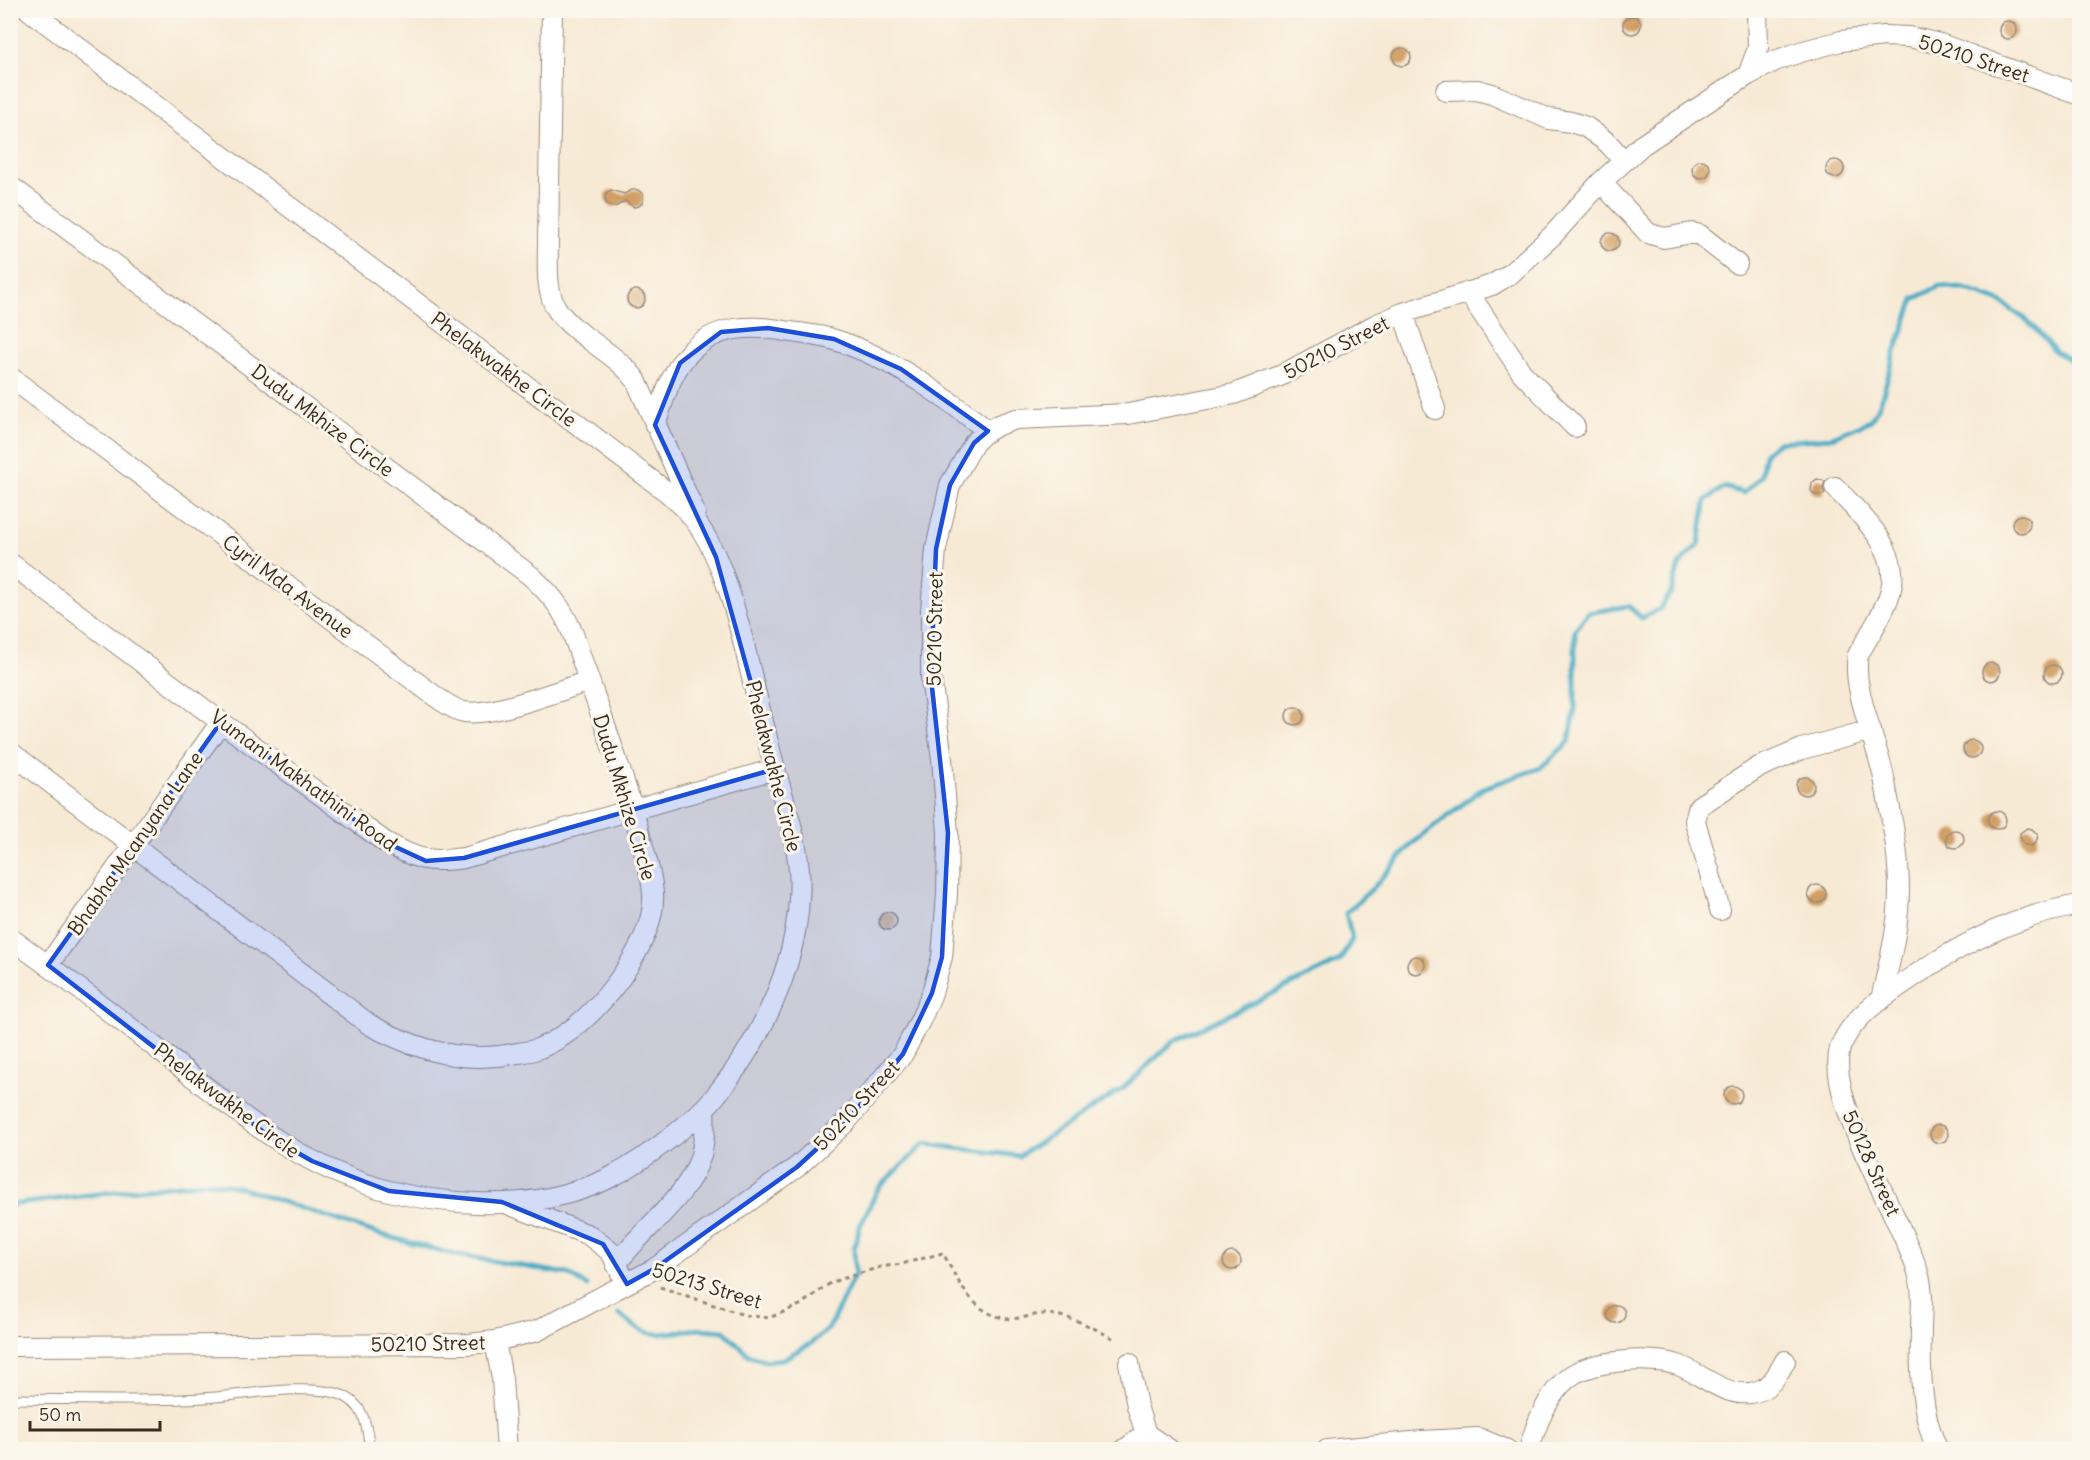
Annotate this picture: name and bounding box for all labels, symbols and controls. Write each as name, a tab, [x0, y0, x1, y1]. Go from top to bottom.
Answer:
street label: 50210 Street	[1916, 28, 2033, 88]
street label: Phelakwakhe Circle	[426, 306, 582, 432]
street label: 50210 Street	[1279, 310, 1393, 384]
street label: Dudu Mkhize Circle	[247, 358, 399, 482]
street label: Cyril Mda Avenue	[218, 529, 358, 643]
street label: 50210 Street	[920, 571, 948, 687]
street label: Phelakwakhe Circle	[741, 678, 807, 854]
street label: Vumani Makhathini Road	[206, 704, 402, 856]
street label: Dudu Mkhize Circle	[588, 711, 662, 883]
street label: Bhabha Mcanyana Lane	[62, 746, 208, 940]
street label: Phelakwakhe Circle	[149, 1037, 305, 1163]
street label: 50210 Street	[808, 1054, 904, 1156]
street label: 50128 Street	[1838, 1106, 1907, 1220]
street label: 50213 Street	[649, 1257, 765, 1314]
street label: 50210 Street	[370, 1329, 486, 1357]
scale bar	[30, 1394, 160, 1432]
text: 50 m	[39, 1403, 81, 1426]

